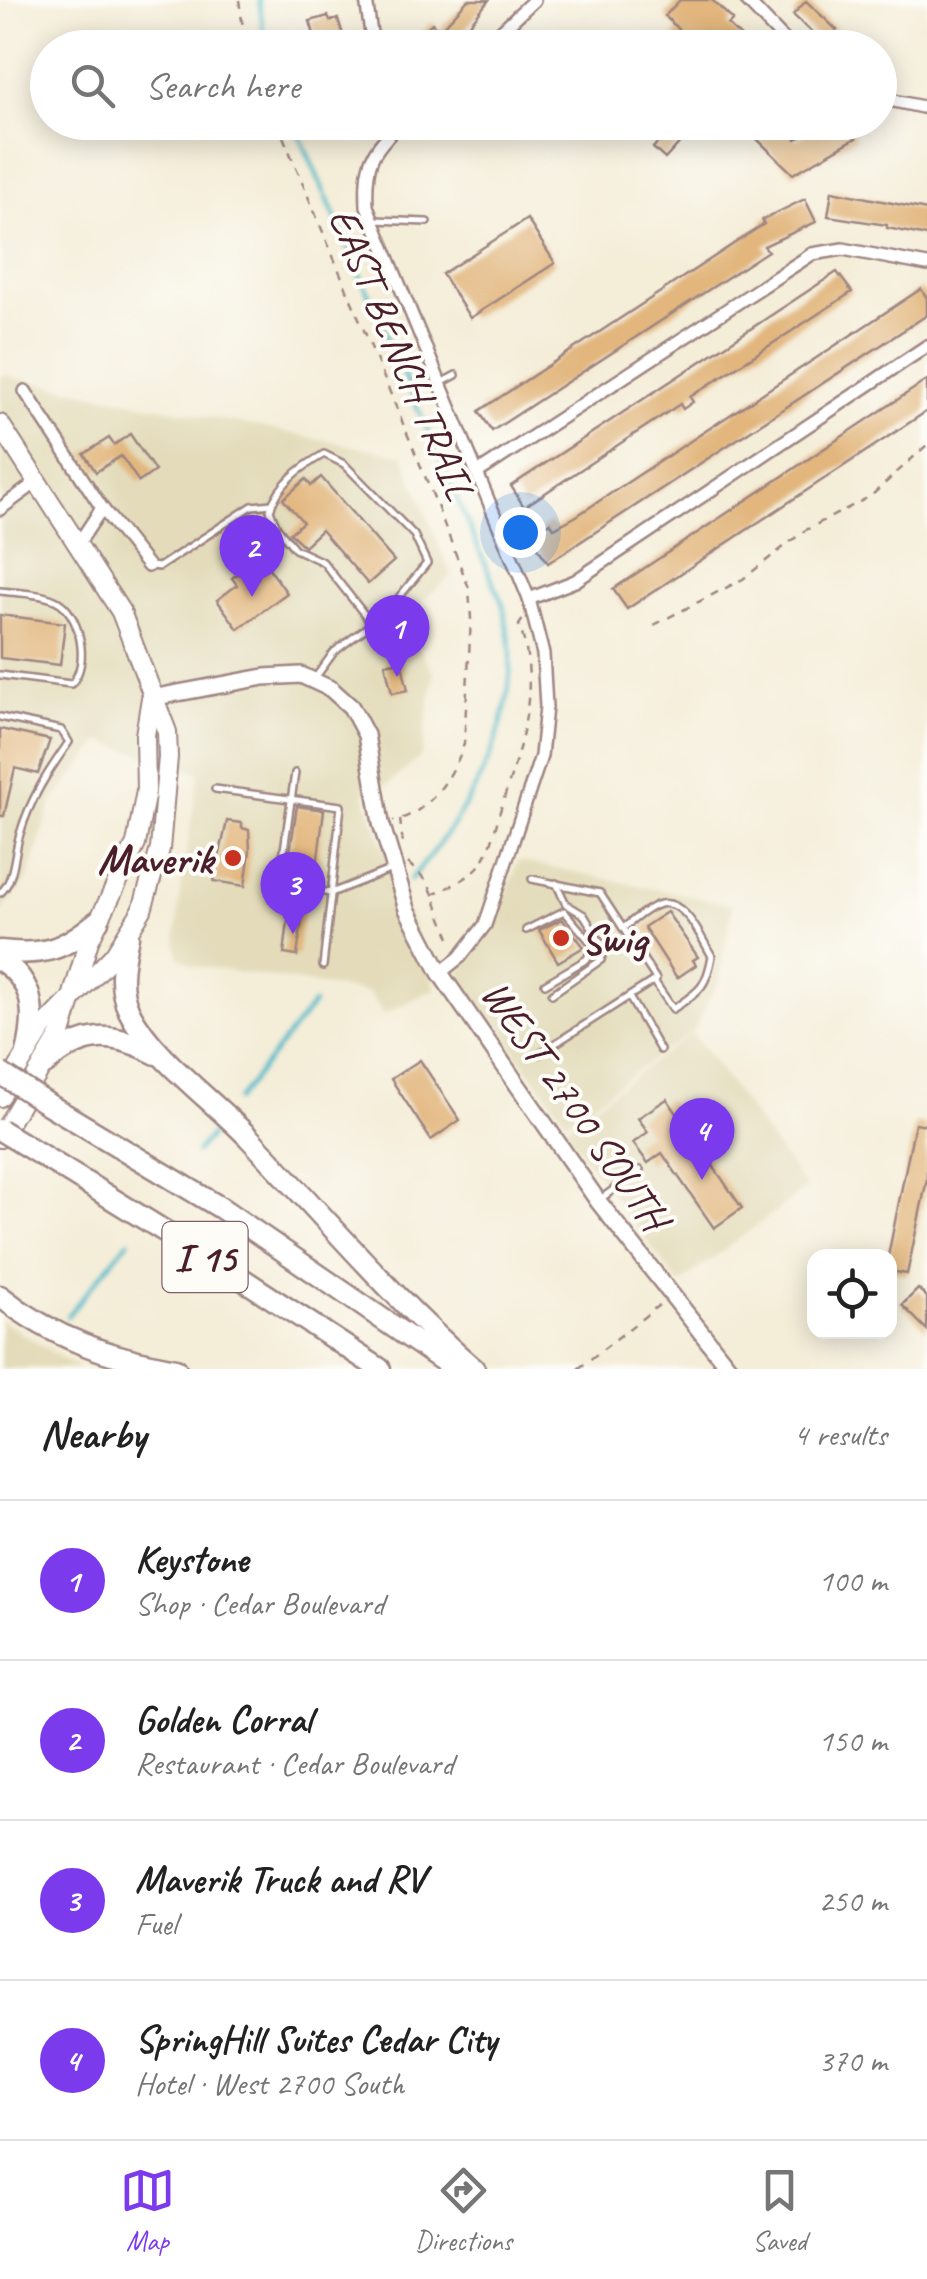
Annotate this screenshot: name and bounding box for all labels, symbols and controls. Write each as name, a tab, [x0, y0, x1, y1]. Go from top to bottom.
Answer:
search box	[30, 30, 897, 140]
icon: search	[65, 58, 120, 113]
text: Search here	[145, 62, 300, 109]
street label: EAST BENCH TRAIL	[316, 200, 487, 508]
your location	[495, 507, 546, 558]
pin: 2	[220, 514, 284, 597]
pin: 1	[364, 594, 430, 677]
place label: Maverik	[97, 833, 216, 886]
marker: Maverik	[222, 847, 244, 869]
pin: 3	[260, 852, 326, 934]
place label: Swig	[581, 913, 650, 966]
marker: Swig	[550, 927, 572, 949]
street label: WEST 2700 SOUTH	[469, 970, 684, 1245]
pin: 4	[670, 1098, 734, 1180]
road number: I 15	[162, 1222, 248, 1292]
map controls	[807, 1249, 897, 1339]
button: locate	[807, 1249, 897, 1339]
text: Nearby	[40, 1408, 146, 1461]
text: 4 results	[793, 1414, 887, 1455]
text: Keystone	[135, 1536, 248, 1583]
text: 1	[65, 1560, 80, 1601]
text: 100 m	[818, 1560, 887, 1601]
text: Shop · Cedar Boulevard	[135, 1583, 384, 1624]
text: Golden Corral	[135, 1696, 312, 1743]
text: 2	[65, 1720, 80, 1761]
text: 150 m	[818, 1720, 887, 1761]
text: Restaurant · Cedar Boulevard	[135, 1743, 454, 1784]
text: Maverik Truck and RV	[135, 1856, 425, 1903]
text: 3	[65, 1880, 80, 1921]
text: 250 m	[818, 1880, 887, 1921]
text: Fuel	[135, 1903, 177, 1944]
text: SpringHill Suites Cedar City	[135, 2016, 497, 2063]
text: 4	[65, 2040, 80, 2081]
text: 370 m	[818, 2040, 887, 2081]
text: Hotel · West 2700 South	[135, 2063, 404, 2104]
tab: Map	[120, 2163, 175, 2258]
tab: Directions	[415, 2163, 512, 2258]
tab: Saved	[752, 2163, 807, 2258]

